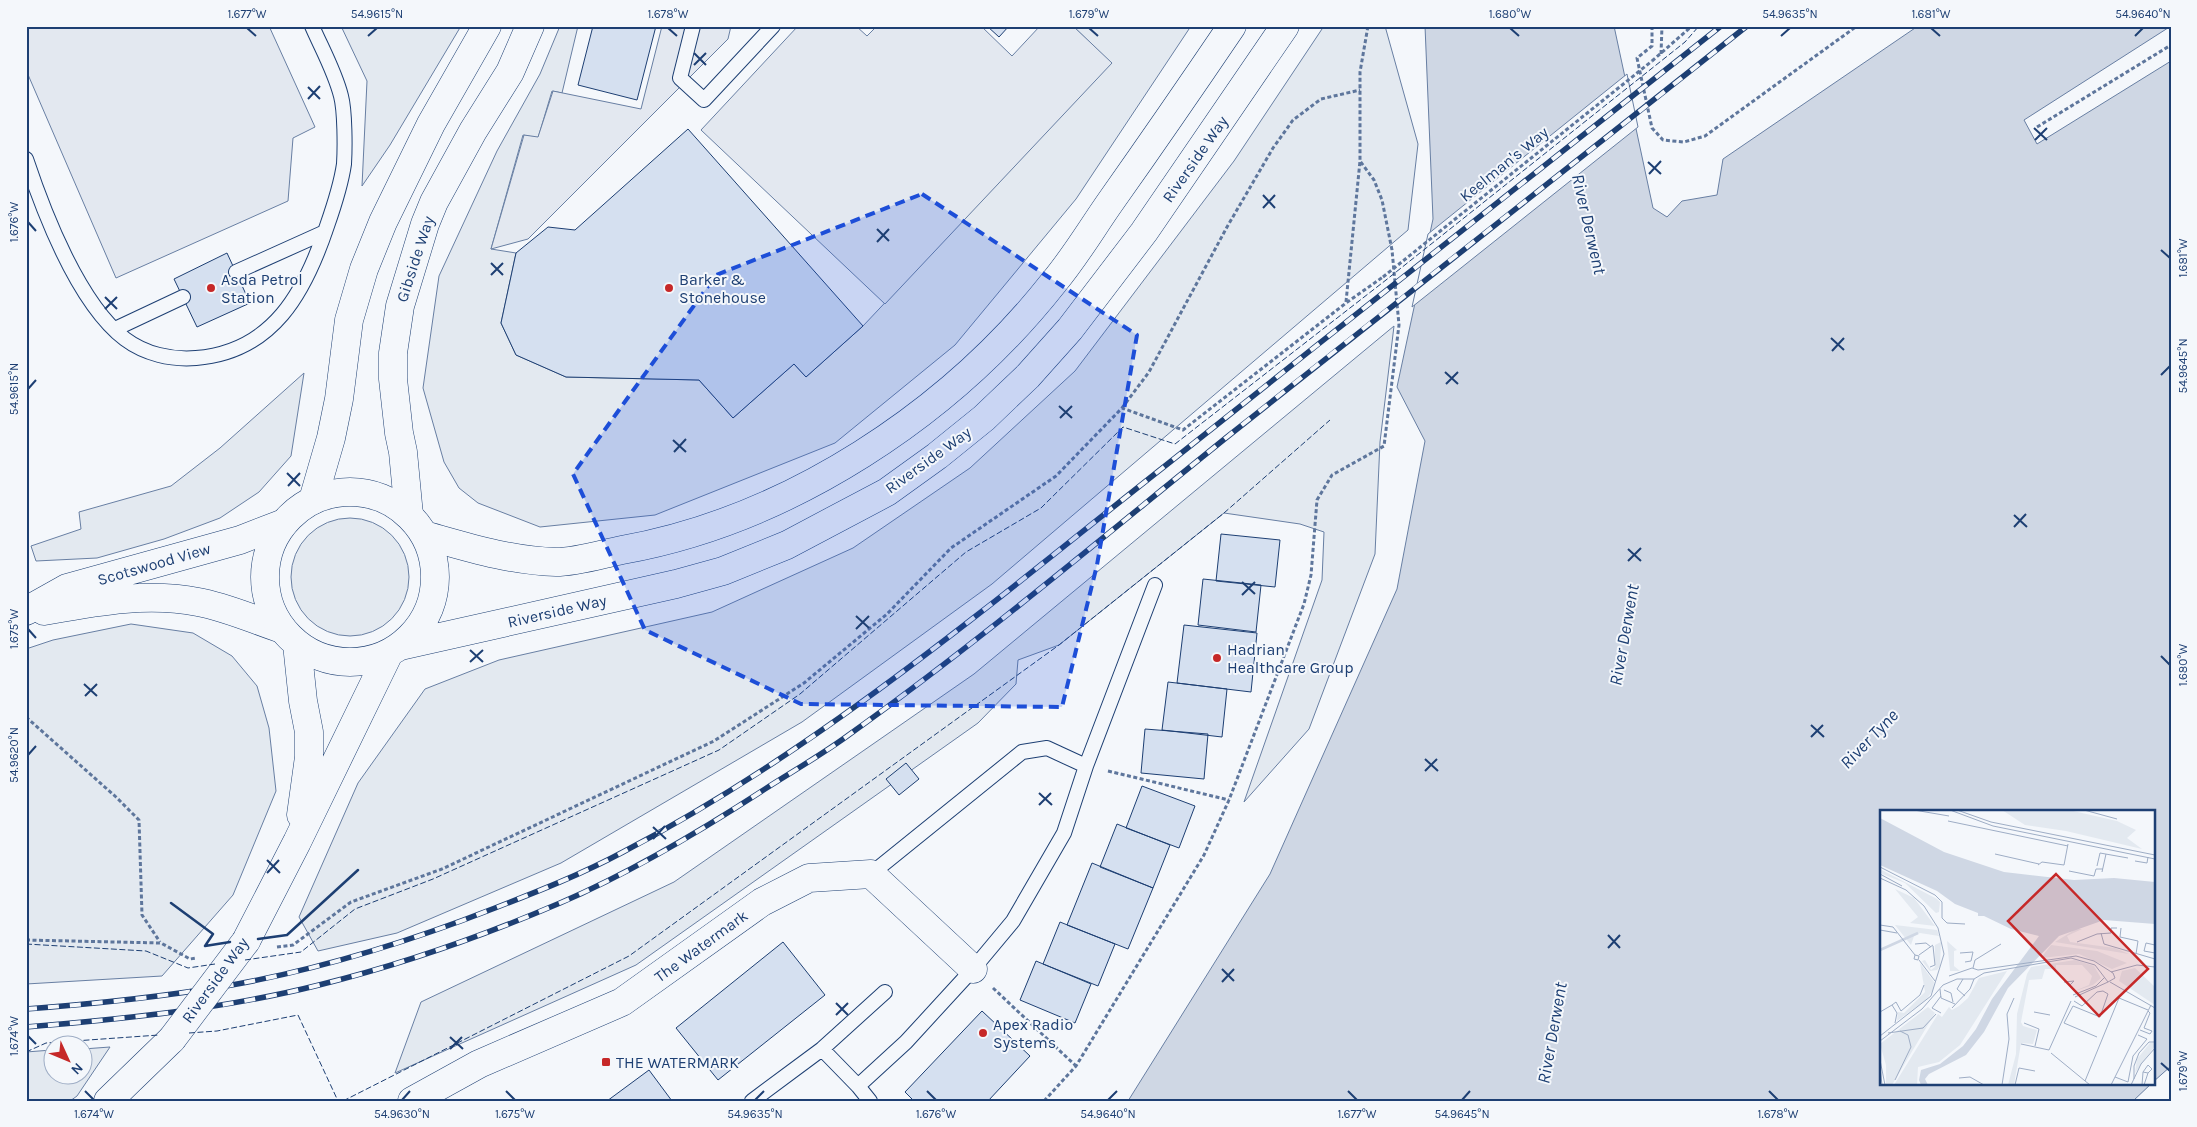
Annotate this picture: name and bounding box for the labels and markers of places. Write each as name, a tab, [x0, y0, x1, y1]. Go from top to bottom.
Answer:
place label: Asda Petrol Station	[221, 270, 303, 307]
place label: Barker & Stonehouse	[679, 270, 766, 307]
marker: Asda Petrol Station	[205, 282, 217, 294]
marker: Barker & Stonehouse	[663, 282, 675, 294]
place label: Hadrian Healthcare Group	[1227, 640, 1354, 677]
marker: Hadrian Healthcare Group	[1211, 652, 1223, 664]
place label: Apex Radio Systems	[993, 1015, 1073, 1052]
marker: Apex Radio Systems	[977, 1027, 989, 1039]
place label: THE WATERMARK	[616, 1053, 739, 1072]
marker: THE WATERMARK	[600, 1056, 612, 1068]

